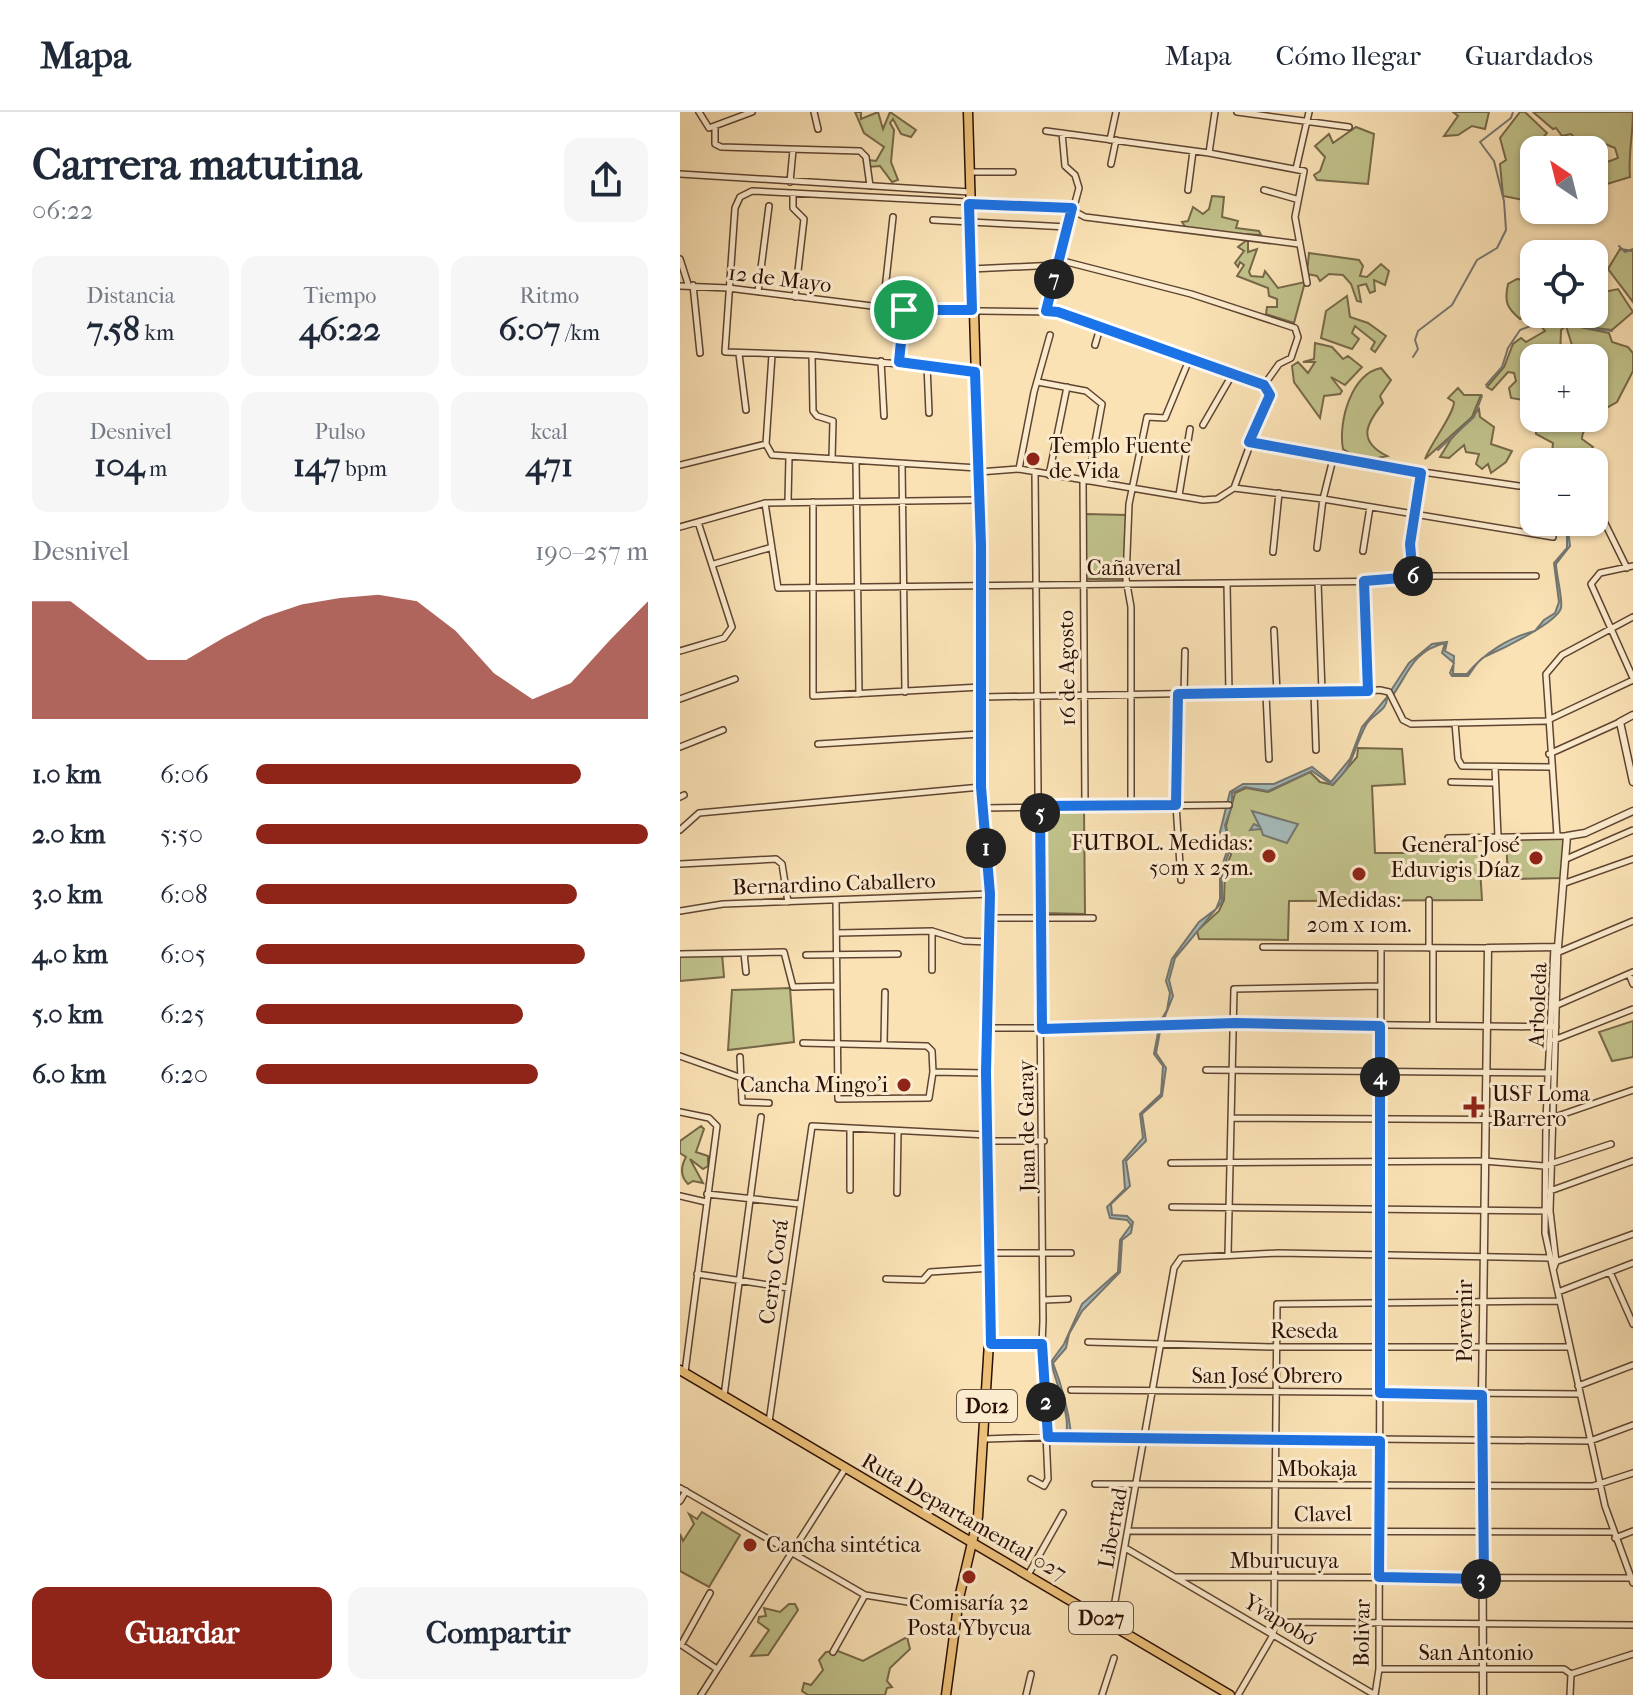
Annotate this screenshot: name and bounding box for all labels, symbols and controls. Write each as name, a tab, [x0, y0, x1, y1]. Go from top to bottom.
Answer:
text: Mapa	[40, 33, 131, 78]
text: Mapa	[1165, 39, 1232, 72]
text: Cómo llegar	[1276, 39, 1421, 72]
text: Guardados	[1465, 39, 1593, 72]
north arrow	[1520, 136, 1608, 224]
map controls	[1520, 136, 1608, 536]
button: share	[564, 138, 648, 222]
text: Carrera matutina	[32, 139, 361, 190]
text: 06:22	[32, 195, 93, 226]
button: locate	[1520, 240, 1608, 328]
pin: 7	[1034, 259, 1074, 299]
street label: 12 de Mayo	[727, 260, 833, 298]
text: 7	[1049, 266, 1059, 292]
pin	[870, 276, 938, 344]
text: Distancia	[86, 283, 175, 309]
text: Tiempo	[303, 283, 377, 309]
text: Ritmo	[520, 283, 579, 309]
icon: arrive	[882, 288, 926, 332]
text: 7.58	[87, 309, 140, 349]
text: 46:22	[299, 309, 381, 349]
text: 6:07	[499, 309, 560, 349]
text: km	[140, 320, 174, 346]
text: /km	[560, 320, 600, 346]
button: +	[1520, 344, 1608, 432]
text: Desnivel	[90, 419, 172, 445]
text: Pulso	[314, 419, 366, 445]
text: kcal	[531, 419, 568, 445]
place label: Templo Fuente de Vida	[1049, 433, 1191, 484]
text: 104	[94, 445, 144, 485]
text: 147	[293, 445, 341, 485]
text: 471	[525, 445, 573, 485]
button: −	[1520, 448, 1608, 536]
marker: Templo Fuente de Vida	[1024, 450, 1042, 468]
text: m	[144, 456, 167, 482]
text: bpm	[341, 456, 387, 482]
text: Desnivel	[32, 536, 129, 567]
text: 190–257 m	[535, 536, 648, 567]
street label: Cañaveral	[1087, 555, 1181, 581]
pin: 6	[1393, 556, 1433, 596]
text: 6	[1407, 563, 1419, 589]
street label: 16 de Agosto	[1053, 610, 1081, 726]
text: 1.0 km	[32, 759, 101, 790]
text: 6:06	[160, 759, 209, 790]
pin: 5	[1020, 793, 1060, 833]
text: 5	[1035, 800, 1045, 826]
text: 2.0 km	[32, 819, 105, 850]
text: 5:50	[160, 819, 203, 850]
pin: 1	[966, 828, 1006, 868]
place label: FUTBOL. Medidas: 50m x 25m.	[1071, 830, 1253, 881]
place label: General José Eduvigis Díaz	[1391, 832, 1520, 883]
text: 1	[982, 835, 990, 861]
marker: FUTBOL. Medidas: 50m x 25m.	[1260, 847, 1278, 865]
marker: General José Eduvigis Díaz	[1527, 849, 1545, 867]
marker: Medidas: 20m x 10m.	[1350, 865, 1368, 883]
street label: Bernardino Caballero	[732, 867, 936, 901]
text: 3.0 km	[32, 879, 103, 910]
text: 6:08	[160, 879, 208, 910]
place label: Medidas: 20m x 10m.	[1306, 887, 1412, 938]
text: 4.0 km	[32, 939, 108, 970]
text: 6:05	[160, 939, 206, 970]
street label: Arboleda	[1523, 961, 1553, 1049]
text: 5.0 km	[32, 999, 103, 1030]
text: 6:25	[160, 999, 205, 1030]
pin: 4	[1360, 1057, 1400, 1097]
street label: Juan de Garay	[1013, 1058, 1041, 1194]
text: 6.0 km	[32, 1059, 106, 1090]
text: 6:20	[160, 1059, 208, 1090]
text: 4	[1374, 1064, 1387, 1090]
place label: Cancha Mingo'i	[740, 1072, 888, 1098]
marker: Cancha Mingo'i	[895, 1076, 913, 1094]
place label: USF Loma Barrero	[1492, 1081, 1591, 1132]
marker: USF Loma Barrero	[1463, 1096, 1485, 1118]
street label: Cerro Corá	[754, 1217, 794, 1326]
street label: Porvenir	[1452, 1279, 1478, 1363]
street label: Reseda	[1270, 1318, 1339, 1344]
street label: San José Obrero	[1191, 1363, 1343, 1389]
pin: 2	[1026, 1382, 1066, 1422]
text: 2	[1040, 1389, 1052, 1415]
road number: D012	[957, 1390, 1017, 1422]
street label: Ruta Departamental 027	[857, 1448, 1071, 1586]
street label: Mbokaja	[1277, 1456, 1358, 1482]
street label: Libertad	[1093, 1485, 1133, 1570]
street label: Clavel	[1294, 1500, 1352, 1528]
place label: Cancha sintética	[766, 1532, 921, 1558]
marker: Cancha sintética	[741, 1536, 759, 1554]
street label: Mburucuya	[1229, 1548, 1339, 1574]
pin: 3	[1461, 1559, 1501, 1599]
text: 3	[1476, 1566, 1486, 1592]
marker: Comisaría 32 Posta Ybycua	[960, 1568, 978, 1586]
button: Guardar	[32, 1587, 332, 1679]
button: Compartir	[348, 1587, 648, 1679]
street label: Yvapobó	[1238, 1588, 1321, 1652]
place label: Comisaría 32 Posta Ybycua	[907, 1590, 1032, 1641]
street label: Bolivar	[1348, 1598, 1376, 1667]
road number: D027	[1069, 1602, 1133, 1634]
street label: San Antonio	[1418, 1640, 1534, 1666]

